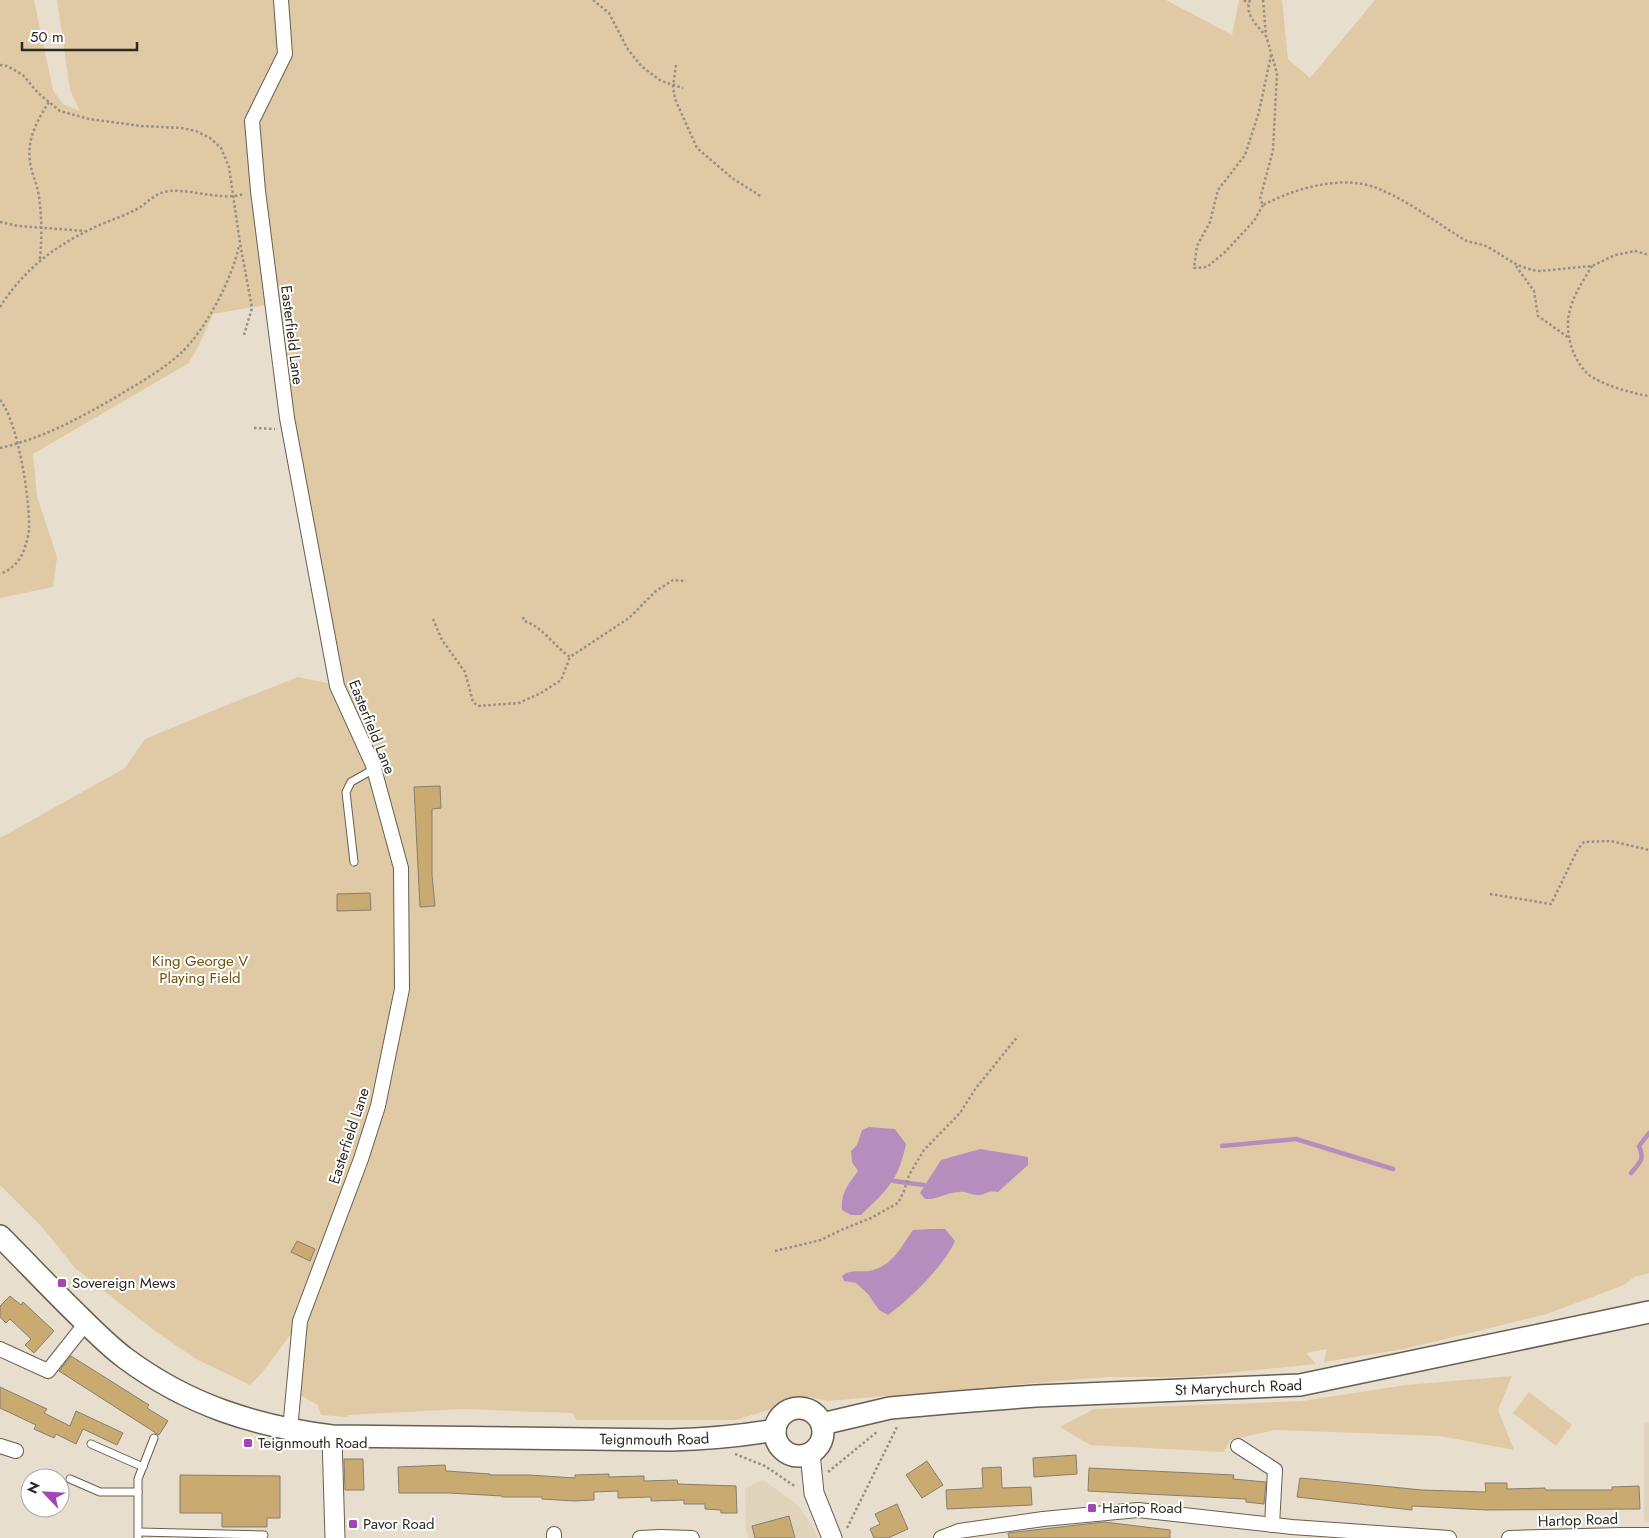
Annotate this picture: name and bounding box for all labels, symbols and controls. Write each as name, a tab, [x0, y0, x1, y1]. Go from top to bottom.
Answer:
scale bar	[22, 20, 138, 52]
text: 50 m	[30, 26, 64, 48]
street label: Easterfield Lane	[275, 284, 309, 386]
street label: Easterfield Lane	[343, 677, 401, 778]
park label: King George V Playing Field	[152, 950, 248, 989]
street label: Easterfield Lane	[323, 1085, 375, 1187]
place label: Sovereign Mews	[72, 1272, 176, 1294]
marker: Sovereign Mews	[56, 1277, 68, 1289]
street label: St Marychurch Road	[1174, 1374, 1303, 1401]
street label: Teignmouth Road	[599, 1427, 710, 1451]
place label: Teignmouth Road	[258, 1432, 368, 1454]
marker: Teignmouth Road	[242, 1437, 254, 1449]
north arrow	[20, 1468, 70, 1518]
text: N	[22, 1478, 45, 1497]
place label: Hartop Road	[1102, 1497, 1182, 1519]
marker: Hartop Road	[1086, 1502, 1098, 1514]
street label: Hartop Road	[1537, 1508, 1619, 1532]
place label: Pavor Road	[363, 1513, 434, 1535]
marker: Pavor Road	[347, 1518, 359, 1530]

